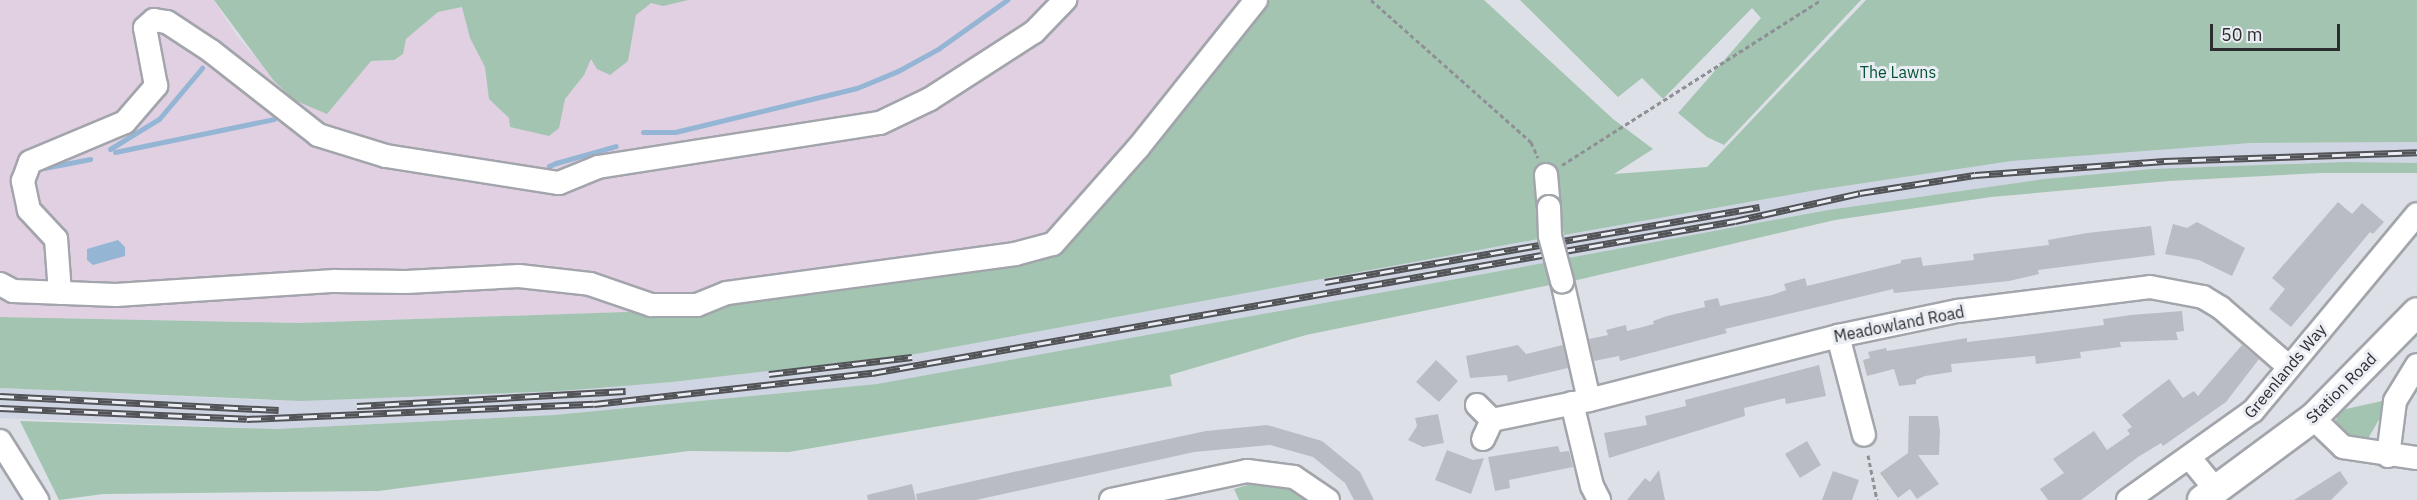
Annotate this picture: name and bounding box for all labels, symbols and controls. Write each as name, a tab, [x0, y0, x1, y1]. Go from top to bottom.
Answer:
scale bar	[2213, 12, 2344, 50]
text: 50 m	[2221, 23, 2263, 46]
park label: The Lawns	[1860, 62, 1936, 82]
street label: Meadowland Road	[1832, 302, 1966, 346]
street label: Greenlands Way	[2240, 320, 2330, 422]
street label: Station Road	[2302, 349, 2380, 427]

